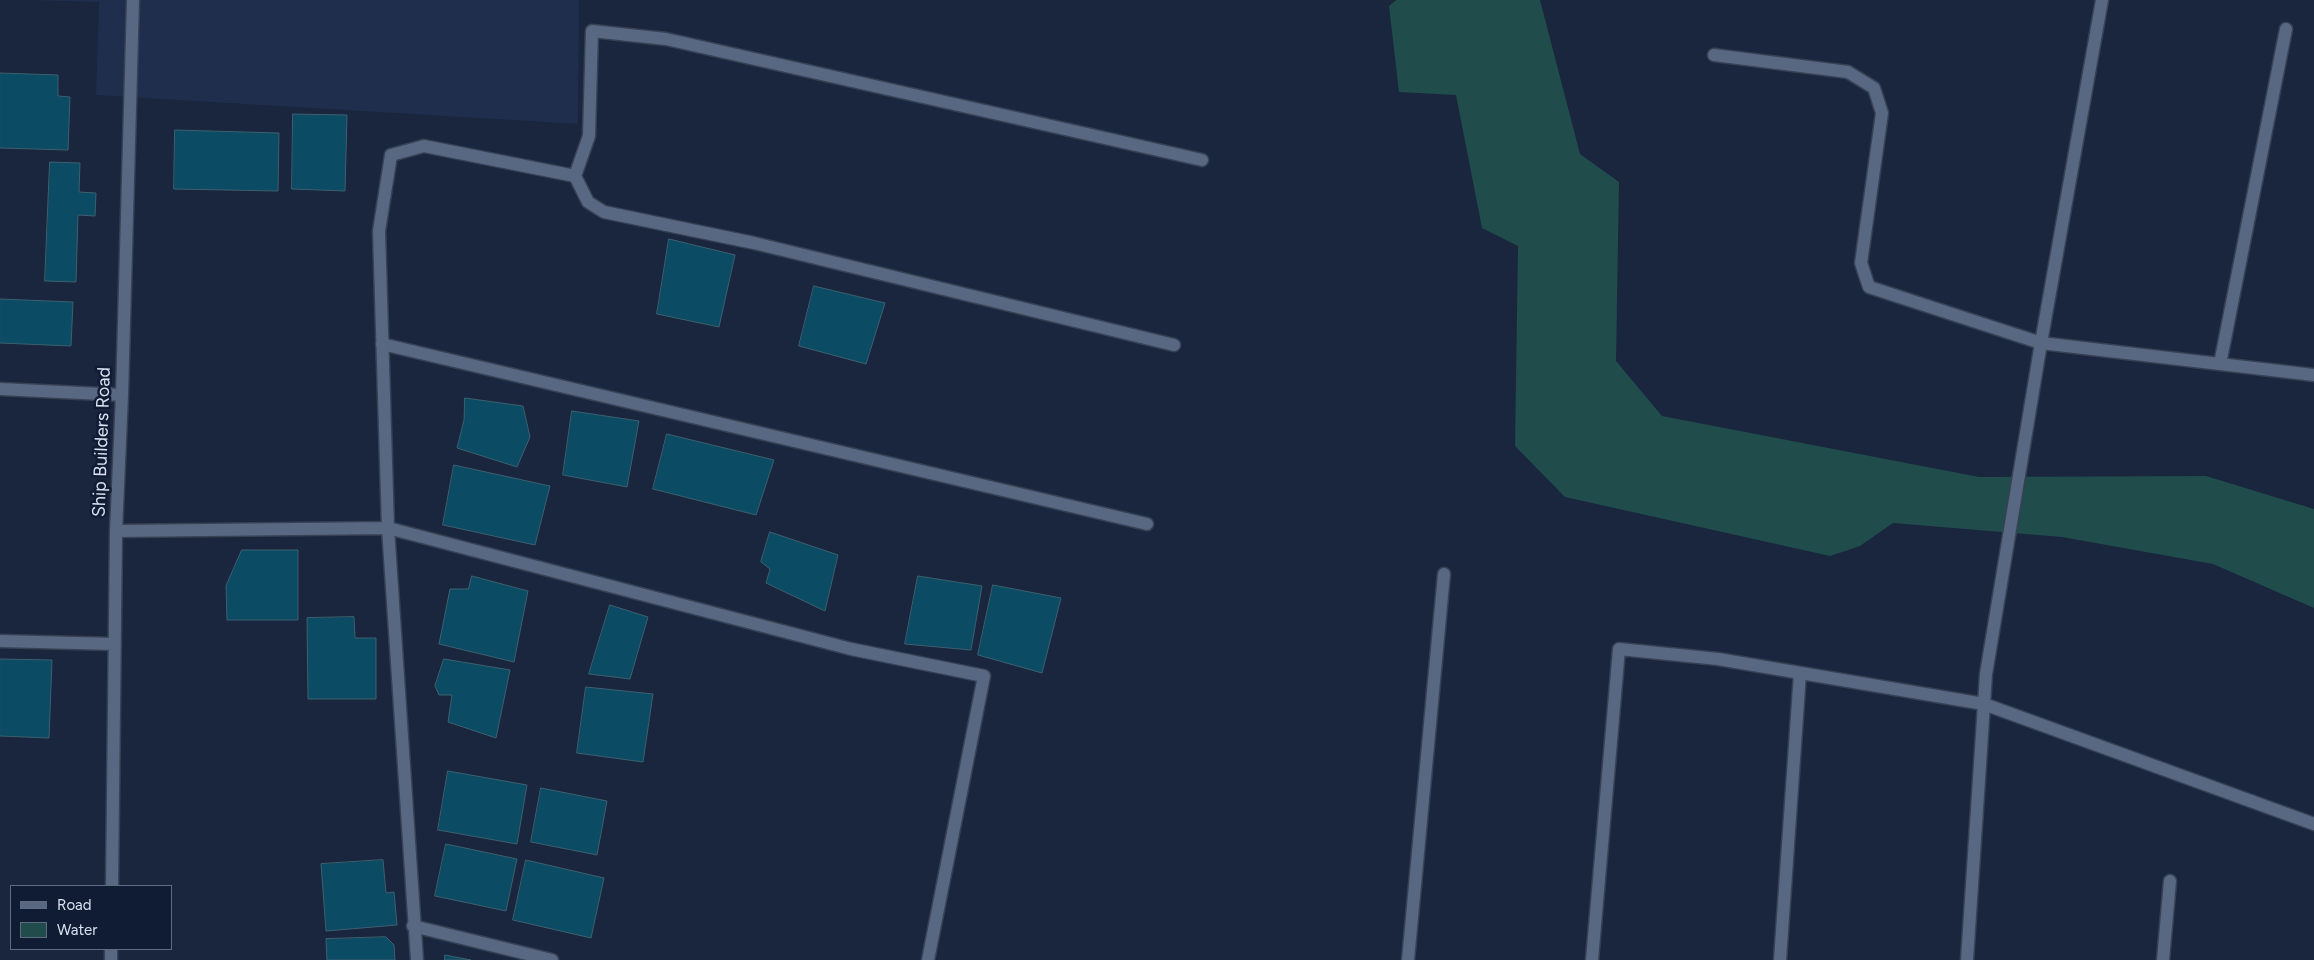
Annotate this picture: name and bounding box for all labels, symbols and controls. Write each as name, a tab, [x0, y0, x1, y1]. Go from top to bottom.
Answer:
street label: Ship Builders Road	[89, 367, 115, 517]
legend	[10, 885, 172, 950]
text: Road	[57, 896, 92, 914]
text: Water	[57, 921, 97, 939]

